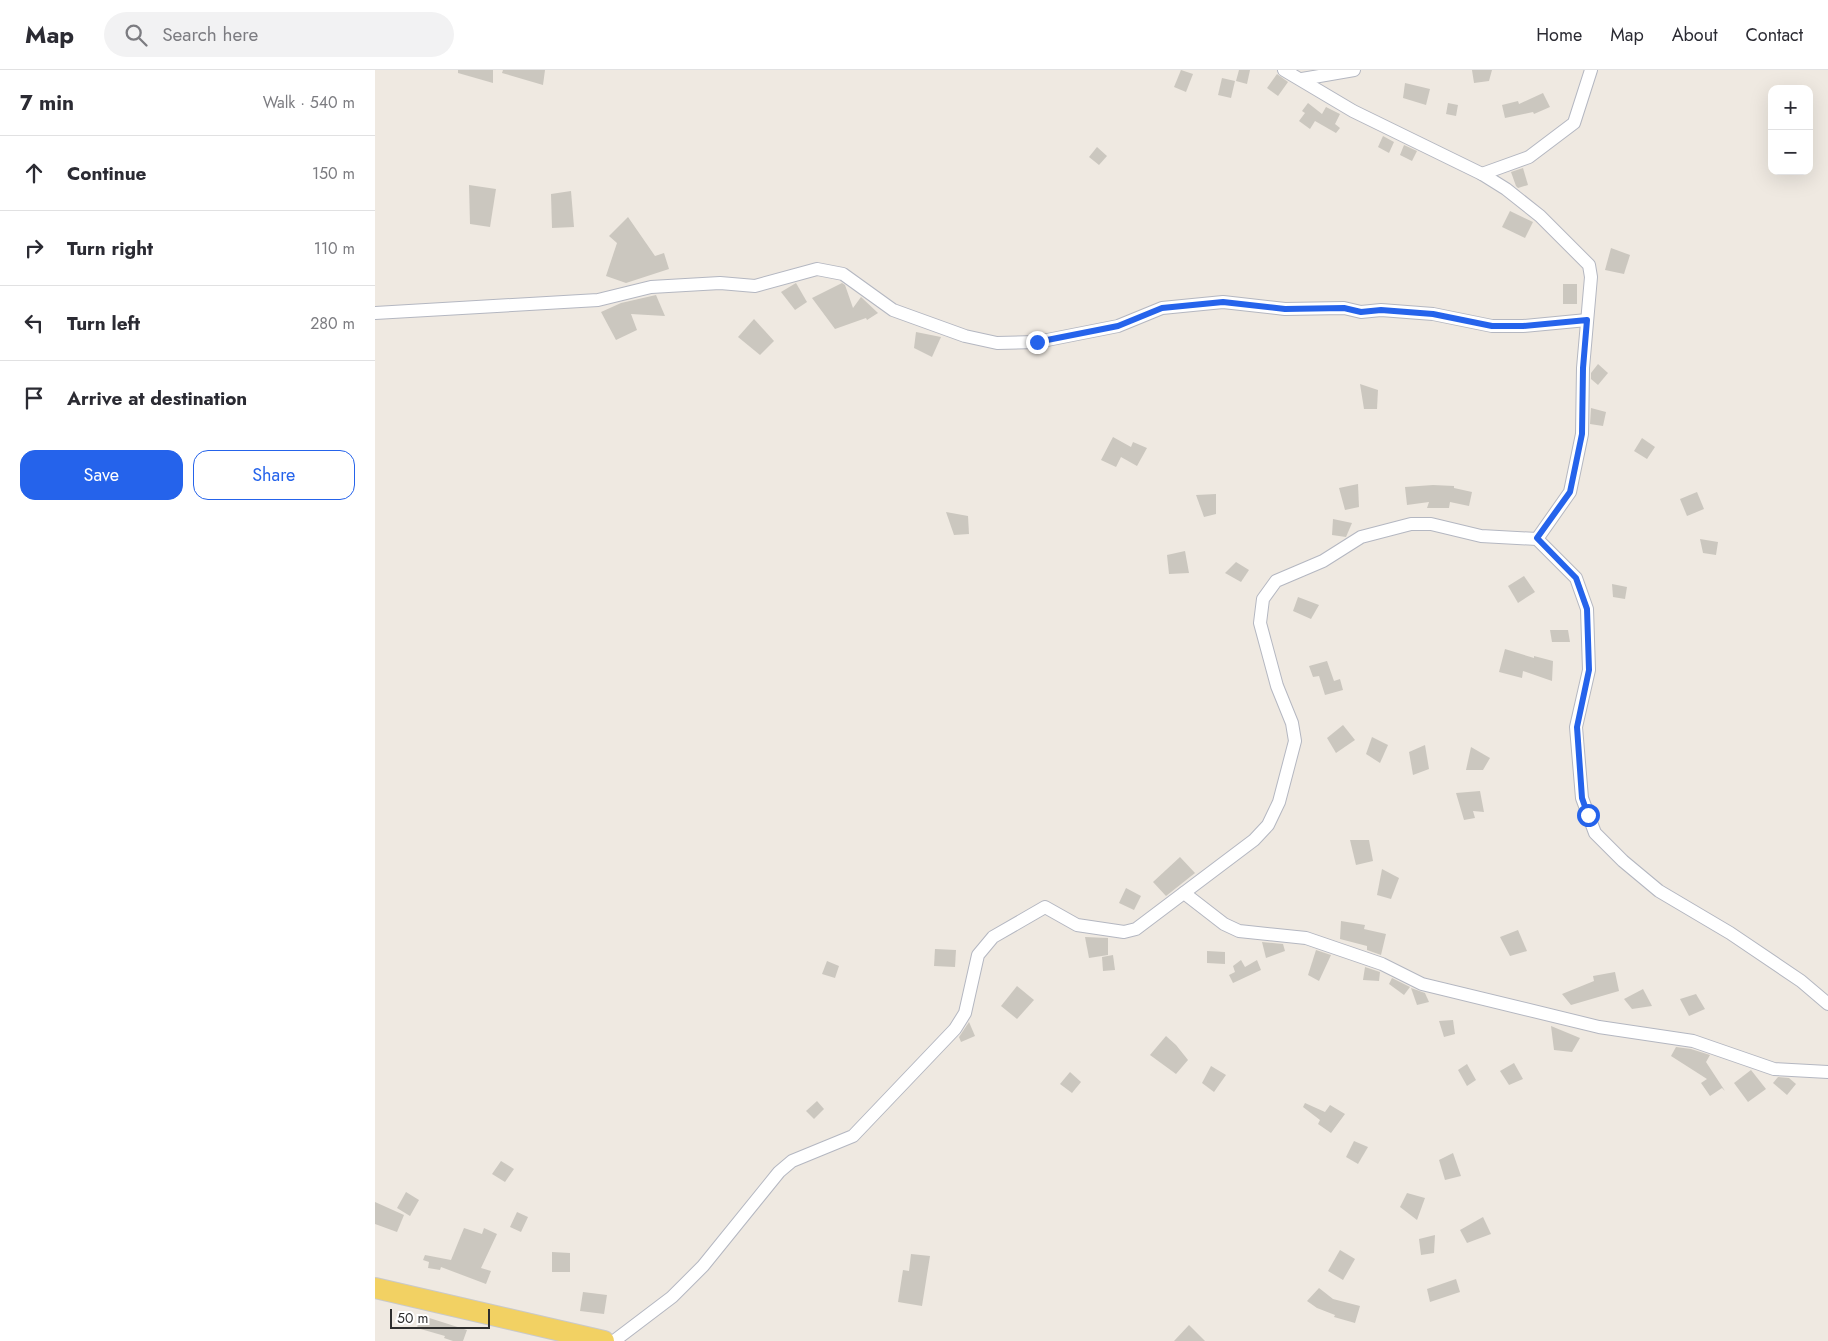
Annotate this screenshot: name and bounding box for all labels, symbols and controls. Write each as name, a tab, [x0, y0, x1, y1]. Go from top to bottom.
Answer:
search box	[104, 12, 454, 57]
text: Map	[25, 17, 74, 52]
icon: search	[122, 21, 150, 49]
text: Search here	[162, 21, 258, 48]
text: Home	[1536, 22, 1582, 48]
text: Map	[1610, 22, 1644, 48]
text: About	[1672, 22, 1717, 48]
text: Contact	[1745, 22, 1803, 48]
map controls	[1768, 85, 1813, 175]
button: +	[1768, 85, 1813, 130]
text: 7 min	[20, 88, 74, 118]
text: Walk · 540 m	[263, 91, 355, 114]
button: −	[1768, 130, 1813, 175]
icon: ahead	[20, 159, 48, 187]
text: Continue	[67, 160, 146, 187]
text: 150 m	[312, 162, 355, 185]
icon: right	[20, 234, 48, 262]
text: Turn right	[67, 235, 153, 262]
text: 110 m	[314, 237, 355, 260]
icon: left	[20, 309, 48, 337]
text: Turn left	[67, 310, 140, 337]
text: 280 m	[310, 312, 355, 335]
route end	[1026, 331, 1049, 354]
icon: arrive	[20, 384, 48, 412]
text: Arrive at destination	[67, 385, 247, 412]
button: Save	[20, 450, 183, 500]
button: Share	[193, 450, 355, 500]
route start	[1577, 804, 1600, 827]
scale bar	[390, 1306, 490, 1329]
text: 50 m	[397, 1308, 428, 1328]

